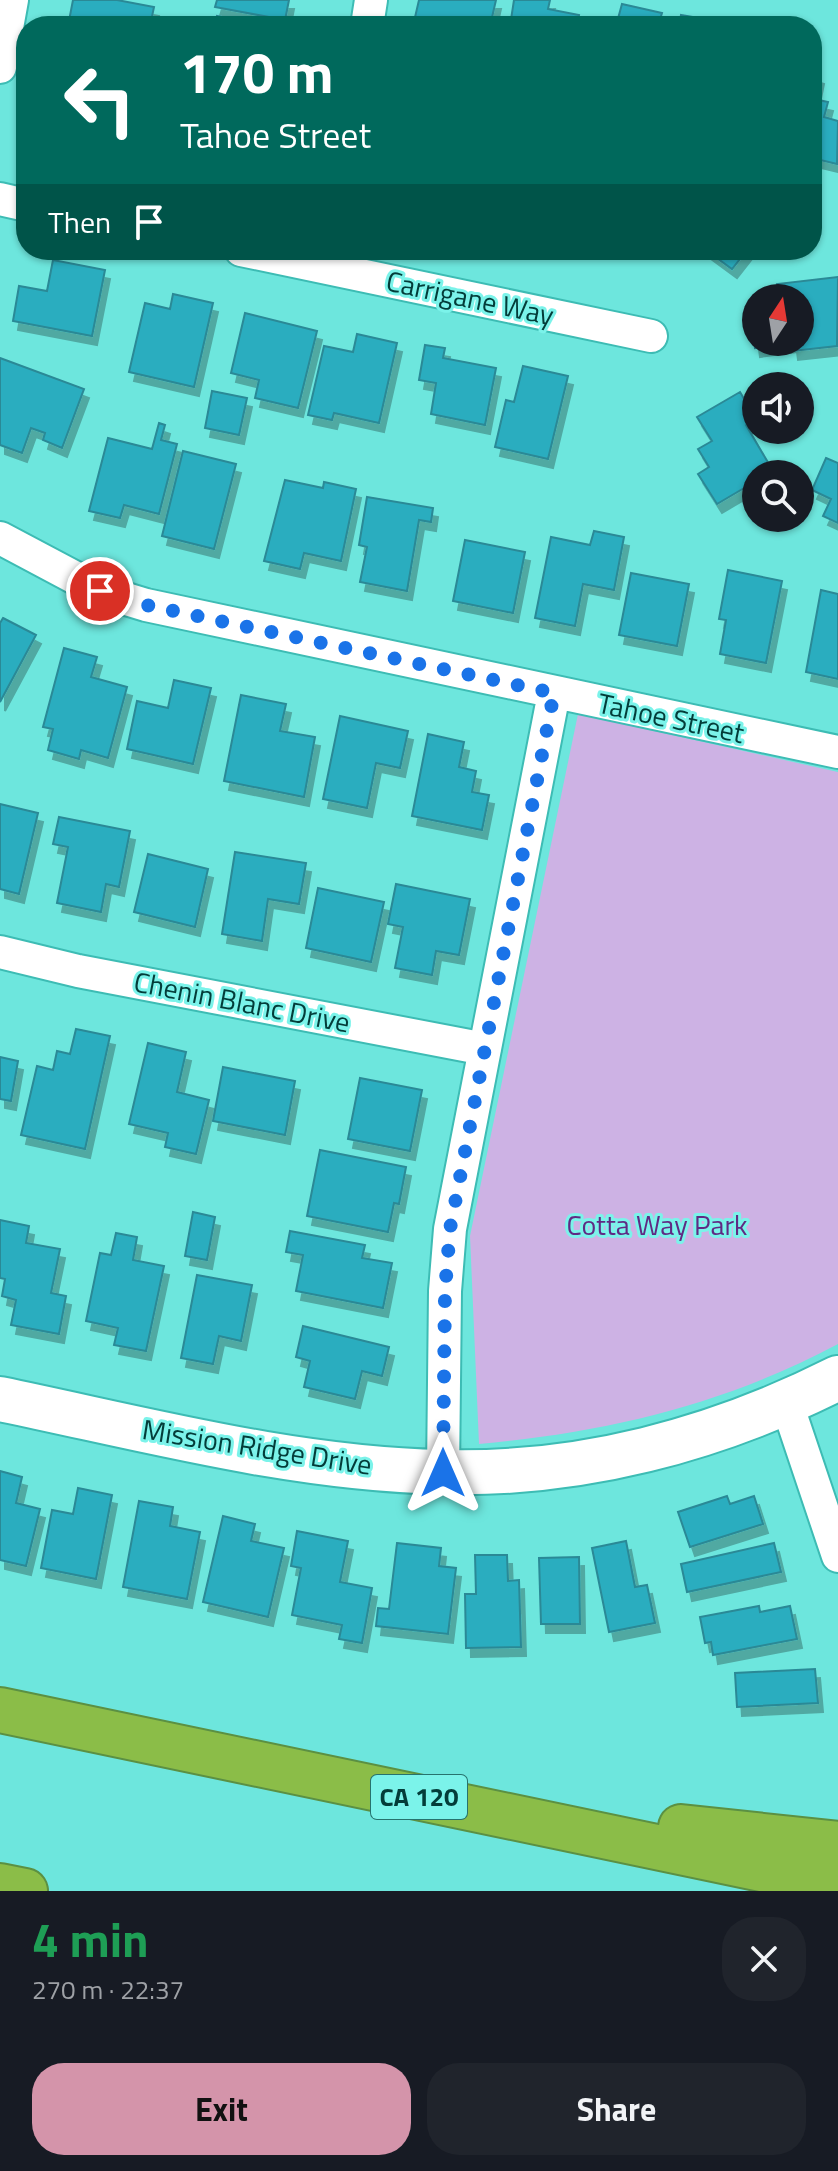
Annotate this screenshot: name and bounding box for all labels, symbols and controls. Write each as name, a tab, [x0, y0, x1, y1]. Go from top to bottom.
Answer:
text: 170 m	[180, 30, 333, 115]
icon: left	[48, 48, 152, 152]
text: Tahoe Street	[180, 107, 371, 162]
text: Then	[48, 199, 111, 245]
icon: arrive	[127, 200, 171, 244]
street label: Carrigane Way	[382, 259, 558, 336]
north arrow	[742, 284, 814, 356]
map controls	[742, 284, 814, 532]
button: sound	[742, 372, 814, 444]
button: search	[742, 460, 814, 532]
pin	[66, 557, 134, 625]
icon: arrive	[78, 569, 122, 613]
street label: Tahoe Street	[594, 681, 748, 754]
street label: Chenin Blanc Drive	[130, 959, 354, 1044]
park label: Cotta Way Park	[566, 1203, 748, 1246]
street label: Mission Ridge Drive	[139, 1407, 375, 1486]
position arrow	[401, 1431, 485, 1515]
road number: CA 120	[371, 1775, 467, 1819]
text: 4 min	[32, 1903, 149, 1976]
button: close	[722, 1917, 806, 2001]
text: 270 m · 22:37	[32, 1970, 184, 2009]
button: Exit	[32, 2063, 411, 2155]
button: Share	[427, 2063, 806, 2155]

